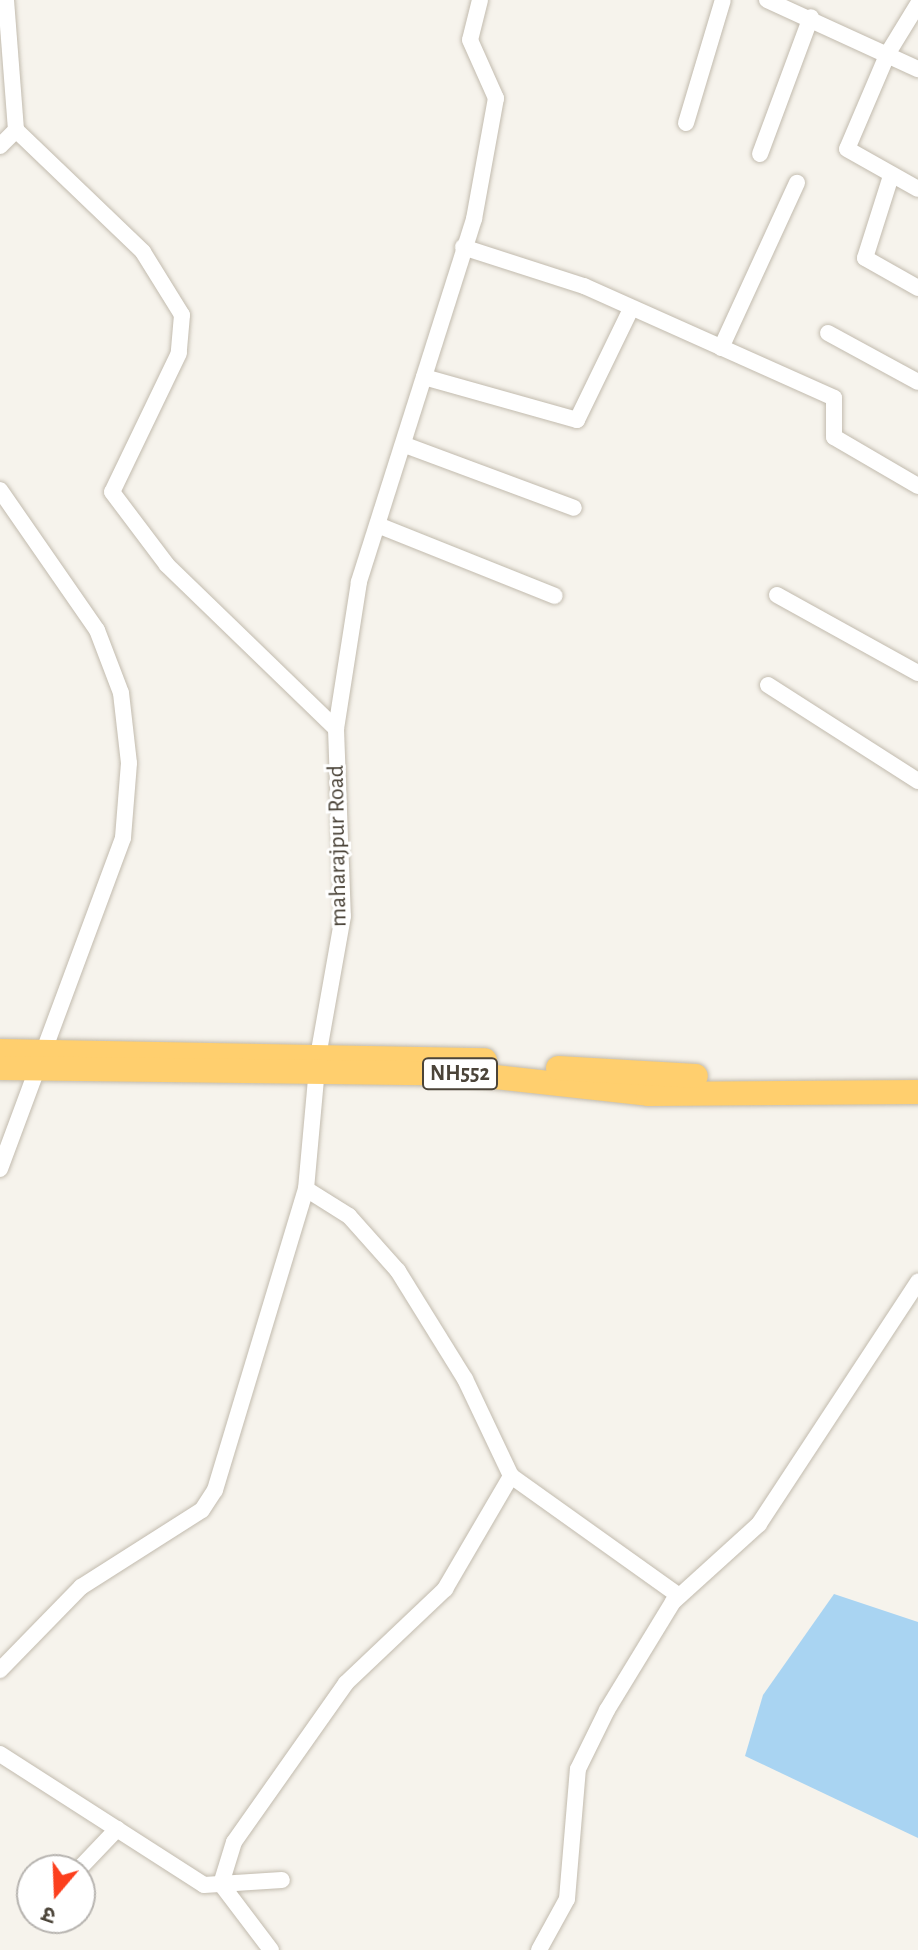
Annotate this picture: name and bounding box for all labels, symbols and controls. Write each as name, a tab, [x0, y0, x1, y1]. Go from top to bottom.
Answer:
street label: maharajpur Road	[322, 765, 354, 927]
road number: NH552	[422, 1056, 498, 1092]
north arrow	[16, 1854, 96, 1934]
text: उ	[39, 1902, 59, 1927]

